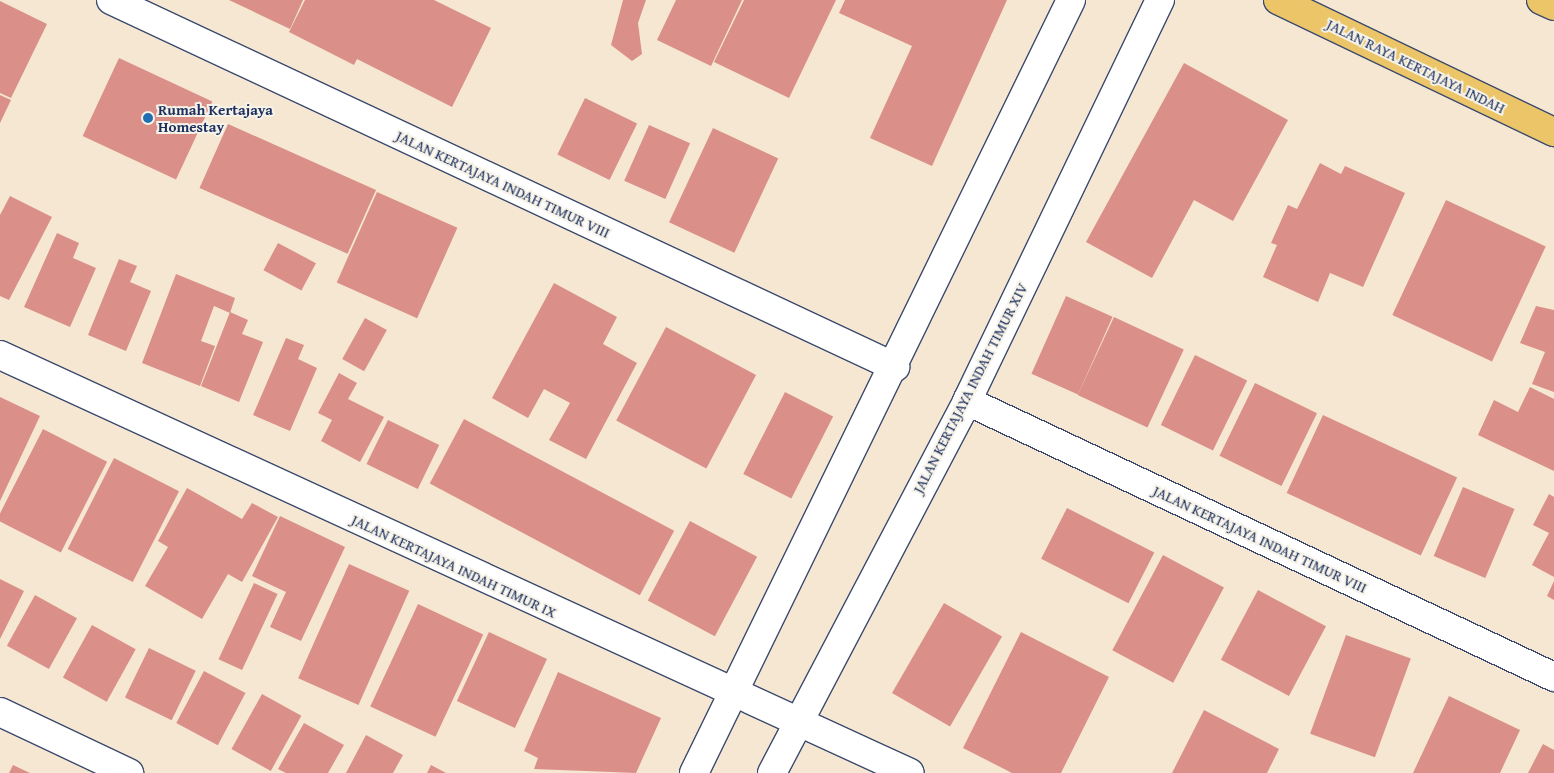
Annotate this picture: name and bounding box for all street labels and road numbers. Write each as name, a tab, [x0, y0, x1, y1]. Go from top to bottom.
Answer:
street label: JALAN RAYA KERTAJAYA INDAH	[1324, 15, 1508, 117]
street label: JALAN KERTAJAYA INDAH TIMUR VIII	[393, 126, 613, 242]
street label: JALAN KERTAJAYA INDAH TIMUR XIV	[909, 280, 1031, 496]
street label: JALAN KERTAJAYA INDAH TIMUR VIII	[1150, 481, 1370, 597]
street label: JALAN KERTAJAYA INDAH TIMUR IX	[349, 511, 559, 621]

